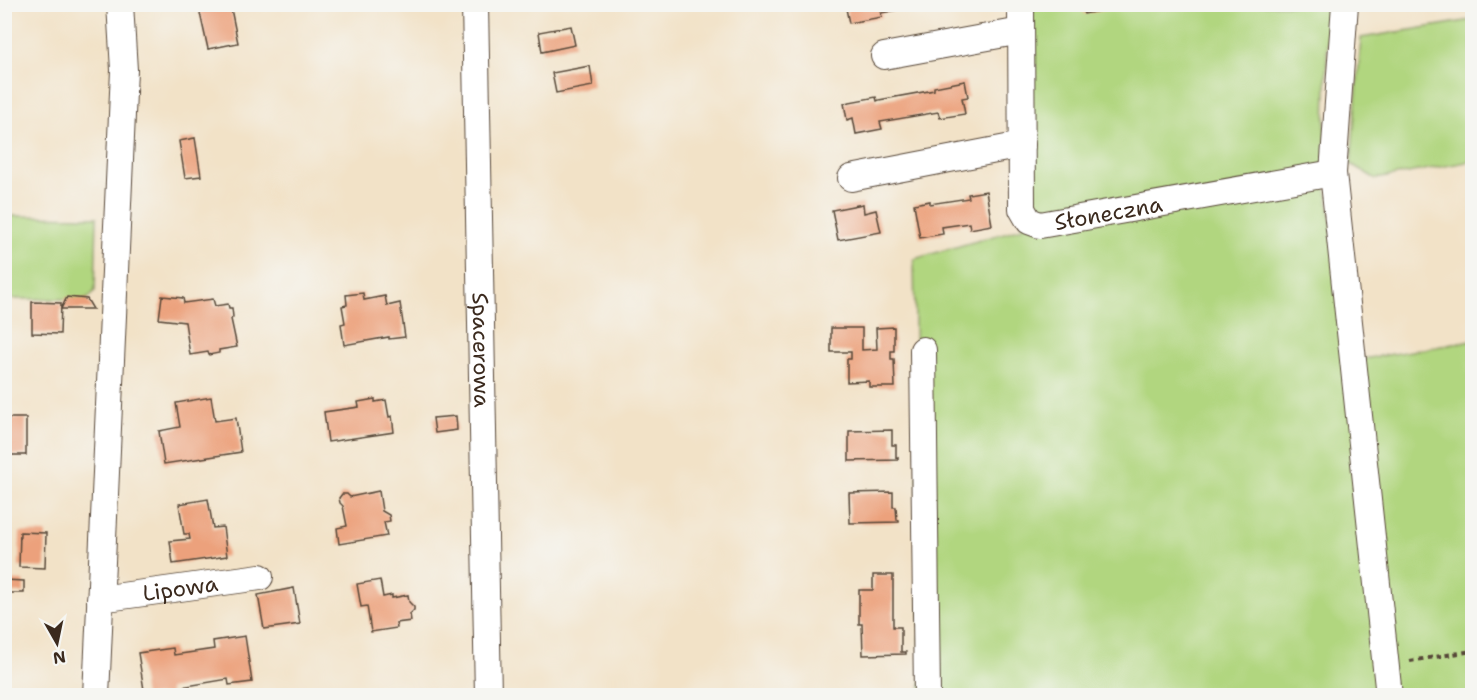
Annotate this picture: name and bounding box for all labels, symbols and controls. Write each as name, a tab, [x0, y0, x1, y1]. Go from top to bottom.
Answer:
street label: Słoneczna	[1052, 189, 1165, 237]
street label: Spacerowa	[465, 292, 497, 408]
street label: Lipowa	[141, 569, 220, 608]
north arrow	[27, 613, 87, 673]
text: N	[51, 646, 67, 669]

